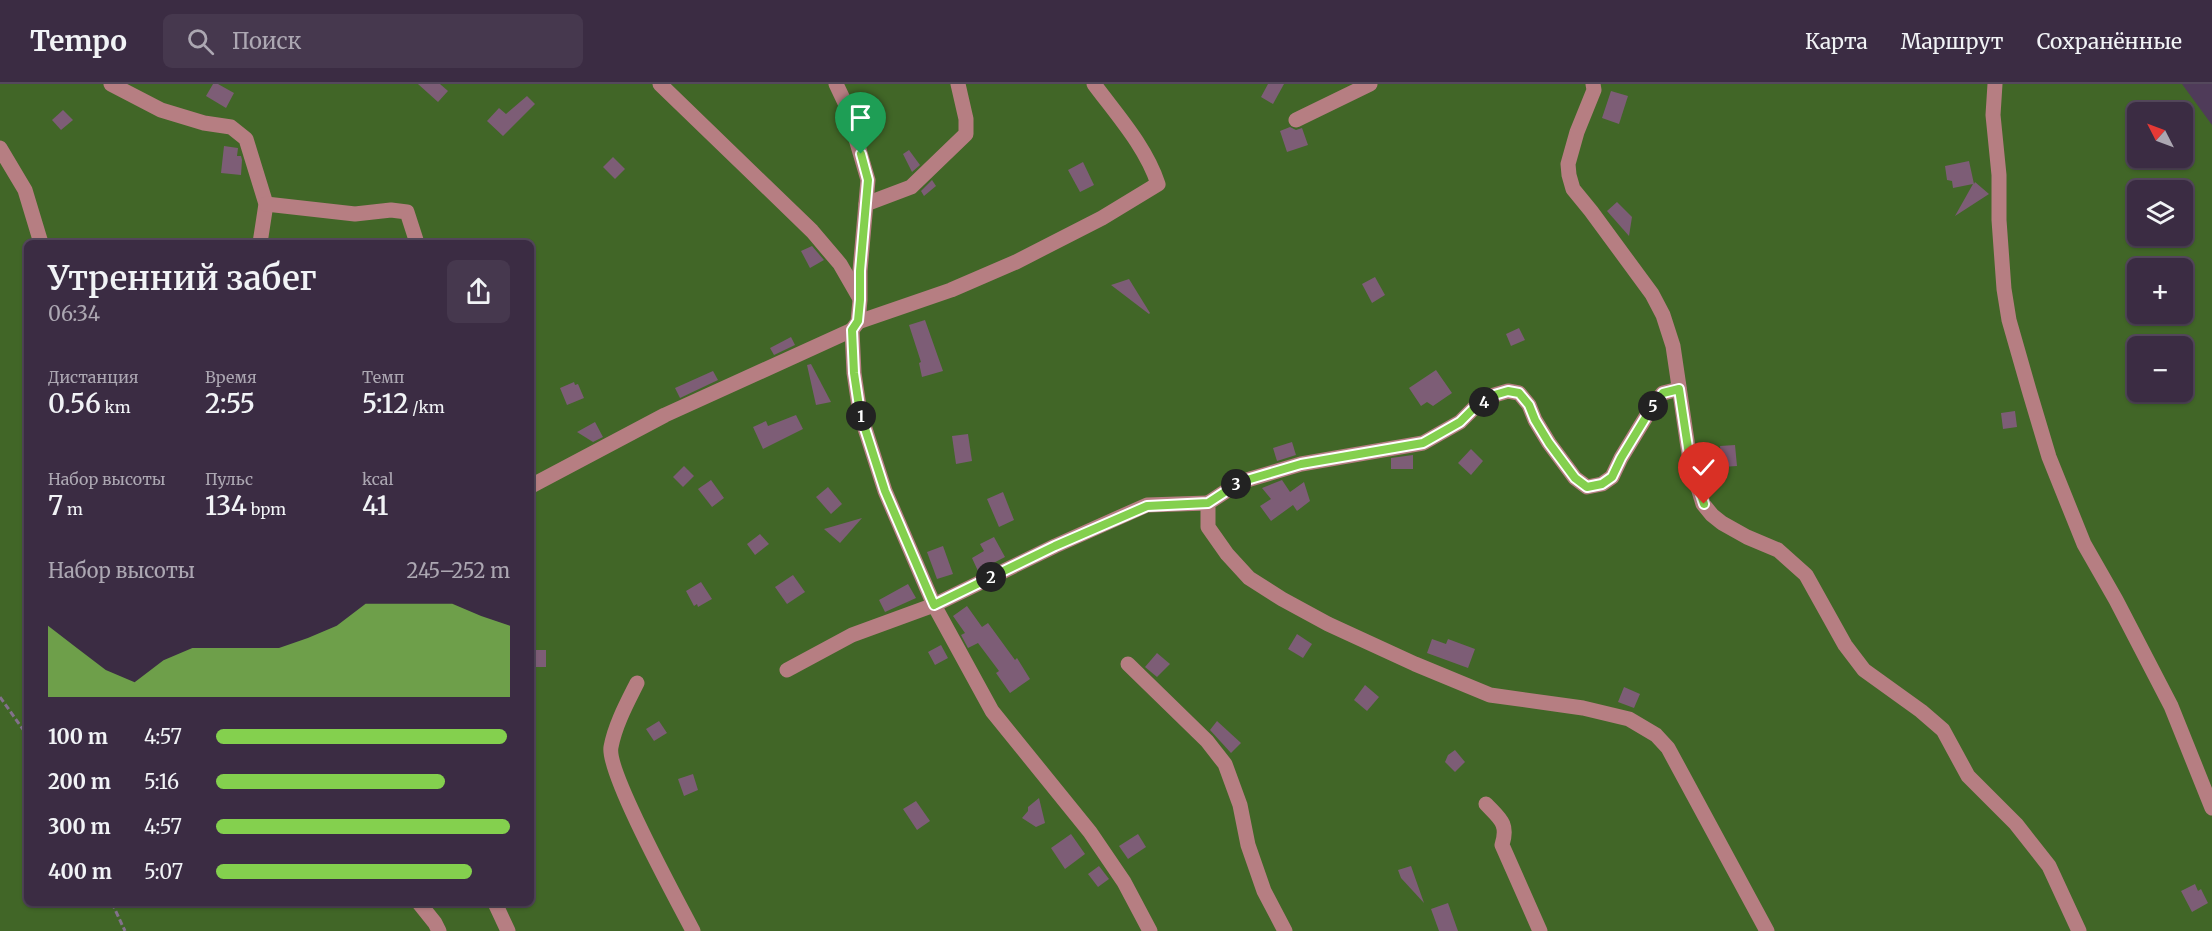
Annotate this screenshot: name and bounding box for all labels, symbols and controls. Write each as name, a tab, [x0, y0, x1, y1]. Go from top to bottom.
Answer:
search box	[163, 14, 583, 68]
text: Tempo	[30, 23, 127, 59]
icon: search	[184, 25, 217, 58]
text: Поиск	[232, 27, 302, 55]
text: Карта	[1805, 28, 1868, 55]
text: Маршрут	[1901, 28, 2004, 55]
text: Сохранённые	[2037, 28, 2182, 55]
pin	[835, 92, 886, 154]
icon: arrive	[844, 101, 877, 134]
north arrow	[2127, 102, 2193, 168]
map controls	[2127, 102, 2193, 402]
button: layers	[2127, 180, 2193, 246]
text: Утренний забег	[48, 258, 317, 299]
button: +	[2127, 258, 2193, 324]
button: share	[447, 260, 510, 323]
text: 06:34	[48, 301, 100, 326]
button: −	[2127, 336, 2193, 402]
text: Дистанция	[48, 367, 139, 387]
text: Время	[205, 367, 257, 387]
text: Темп	[362, 367, 404, 387]
text: 0.56	[48, 387, 101, 420]
text: 2:55	[205, 387, 255, 420]
text: 5:12	[362, 387, 409, 420]
pin: 4	[1469, 387, 1499, 417]
pin: 5	[1638, 391, 1668, 421]
text: 4	[1479, 392, 1489, 412]
text: 5	[1648, 396, 1658, 416]
text: km	[101, 397, 131, 417]
text: /km	[409, 397, 445, 417]
pin: 1	[846, 401, 876, 431]
text: 1	[857, 406, 865, 426]
pin	[1678, 442, 1729, 504]
icon: check	[1687, 451, 1720, 484]
text: Набор высоты	[48, 469, 166, 489]
text: Пульс	[205, 469, 253, 489]
text: kcal	[362, 469, 393, 489]
pin: 3	[1221, 469, 1251, 499]
text: 3	[1231, 474, 1241, 494]
text: 7	[48, 489, 63, 522]
text: 134	[205, 489, 247, 522]
text: 41	[362, 489, 388, 522]
text: m	[63, 499, 83, 519]
text: bpm	[247, 499, 286, 519]
text: Набор высоты	[48, 558, 195, 583]
text: 245–252 m	[407, 558, 510, 583]
pin: 2	[976, 562, 1006, 592]
text: 2	[986, 567, 996, 587]
text: 100 m	[48, 724, 108, 749]
text: 4:57	[144, 724, 182, 749]
text: 200 m	[48, 769, 111, 794]
text: 5:16	[144, 769, 179, 794]
text: 300 m	[48, 814, 111, 839]
text: 4:57	[144, 814, 182, 839]
text: 400 m	[48, 859, 112, 884]
text: 5:07	[144, 859, 183, 884]

